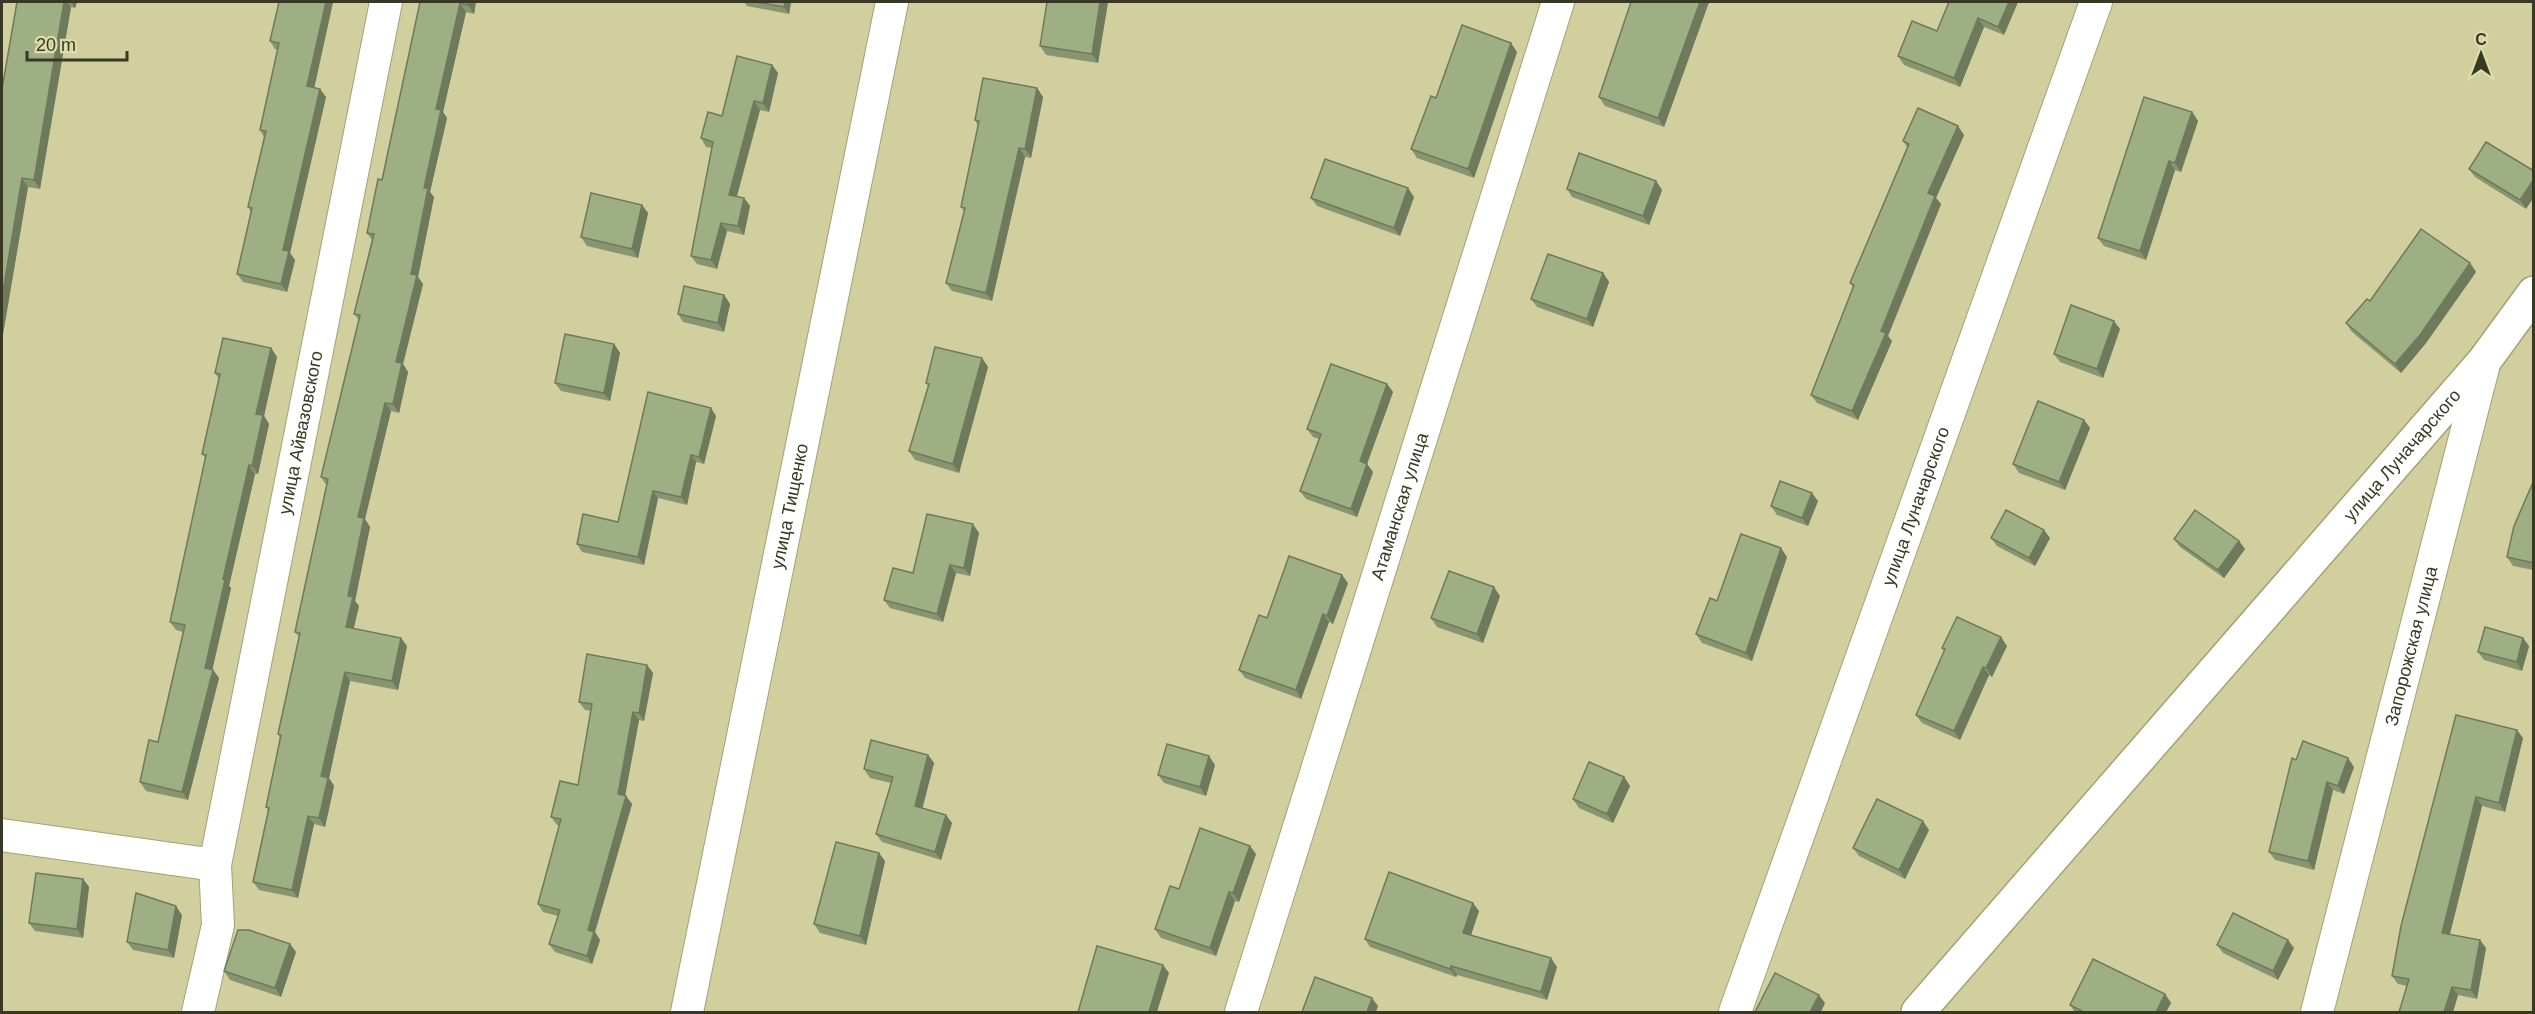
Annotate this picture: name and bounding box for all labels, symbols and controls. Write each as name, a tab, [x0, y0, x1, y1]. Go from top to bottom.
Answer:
scale bar	[27, 24, 128, 62]
north arrow	[2451, 24, 2511, 84]
text: С	[2475, 31, 2487, 48]
text: 20 m	[36, 35, 76, 55]
street label: улица Айвазовского	[275, 349, 327, 516]
street label: улица Луначарского	[2340, 385, 2465, 525]
street label: улица Луначарского	[1878, 424, 1953, 589]
street label: Атаманская улица	[1367, 429, 1433, 583]
street label: улица Тищенко	[767, 442, 812, 571]
street label: Запорожская улица	[2381, 563, 2442, 728]

